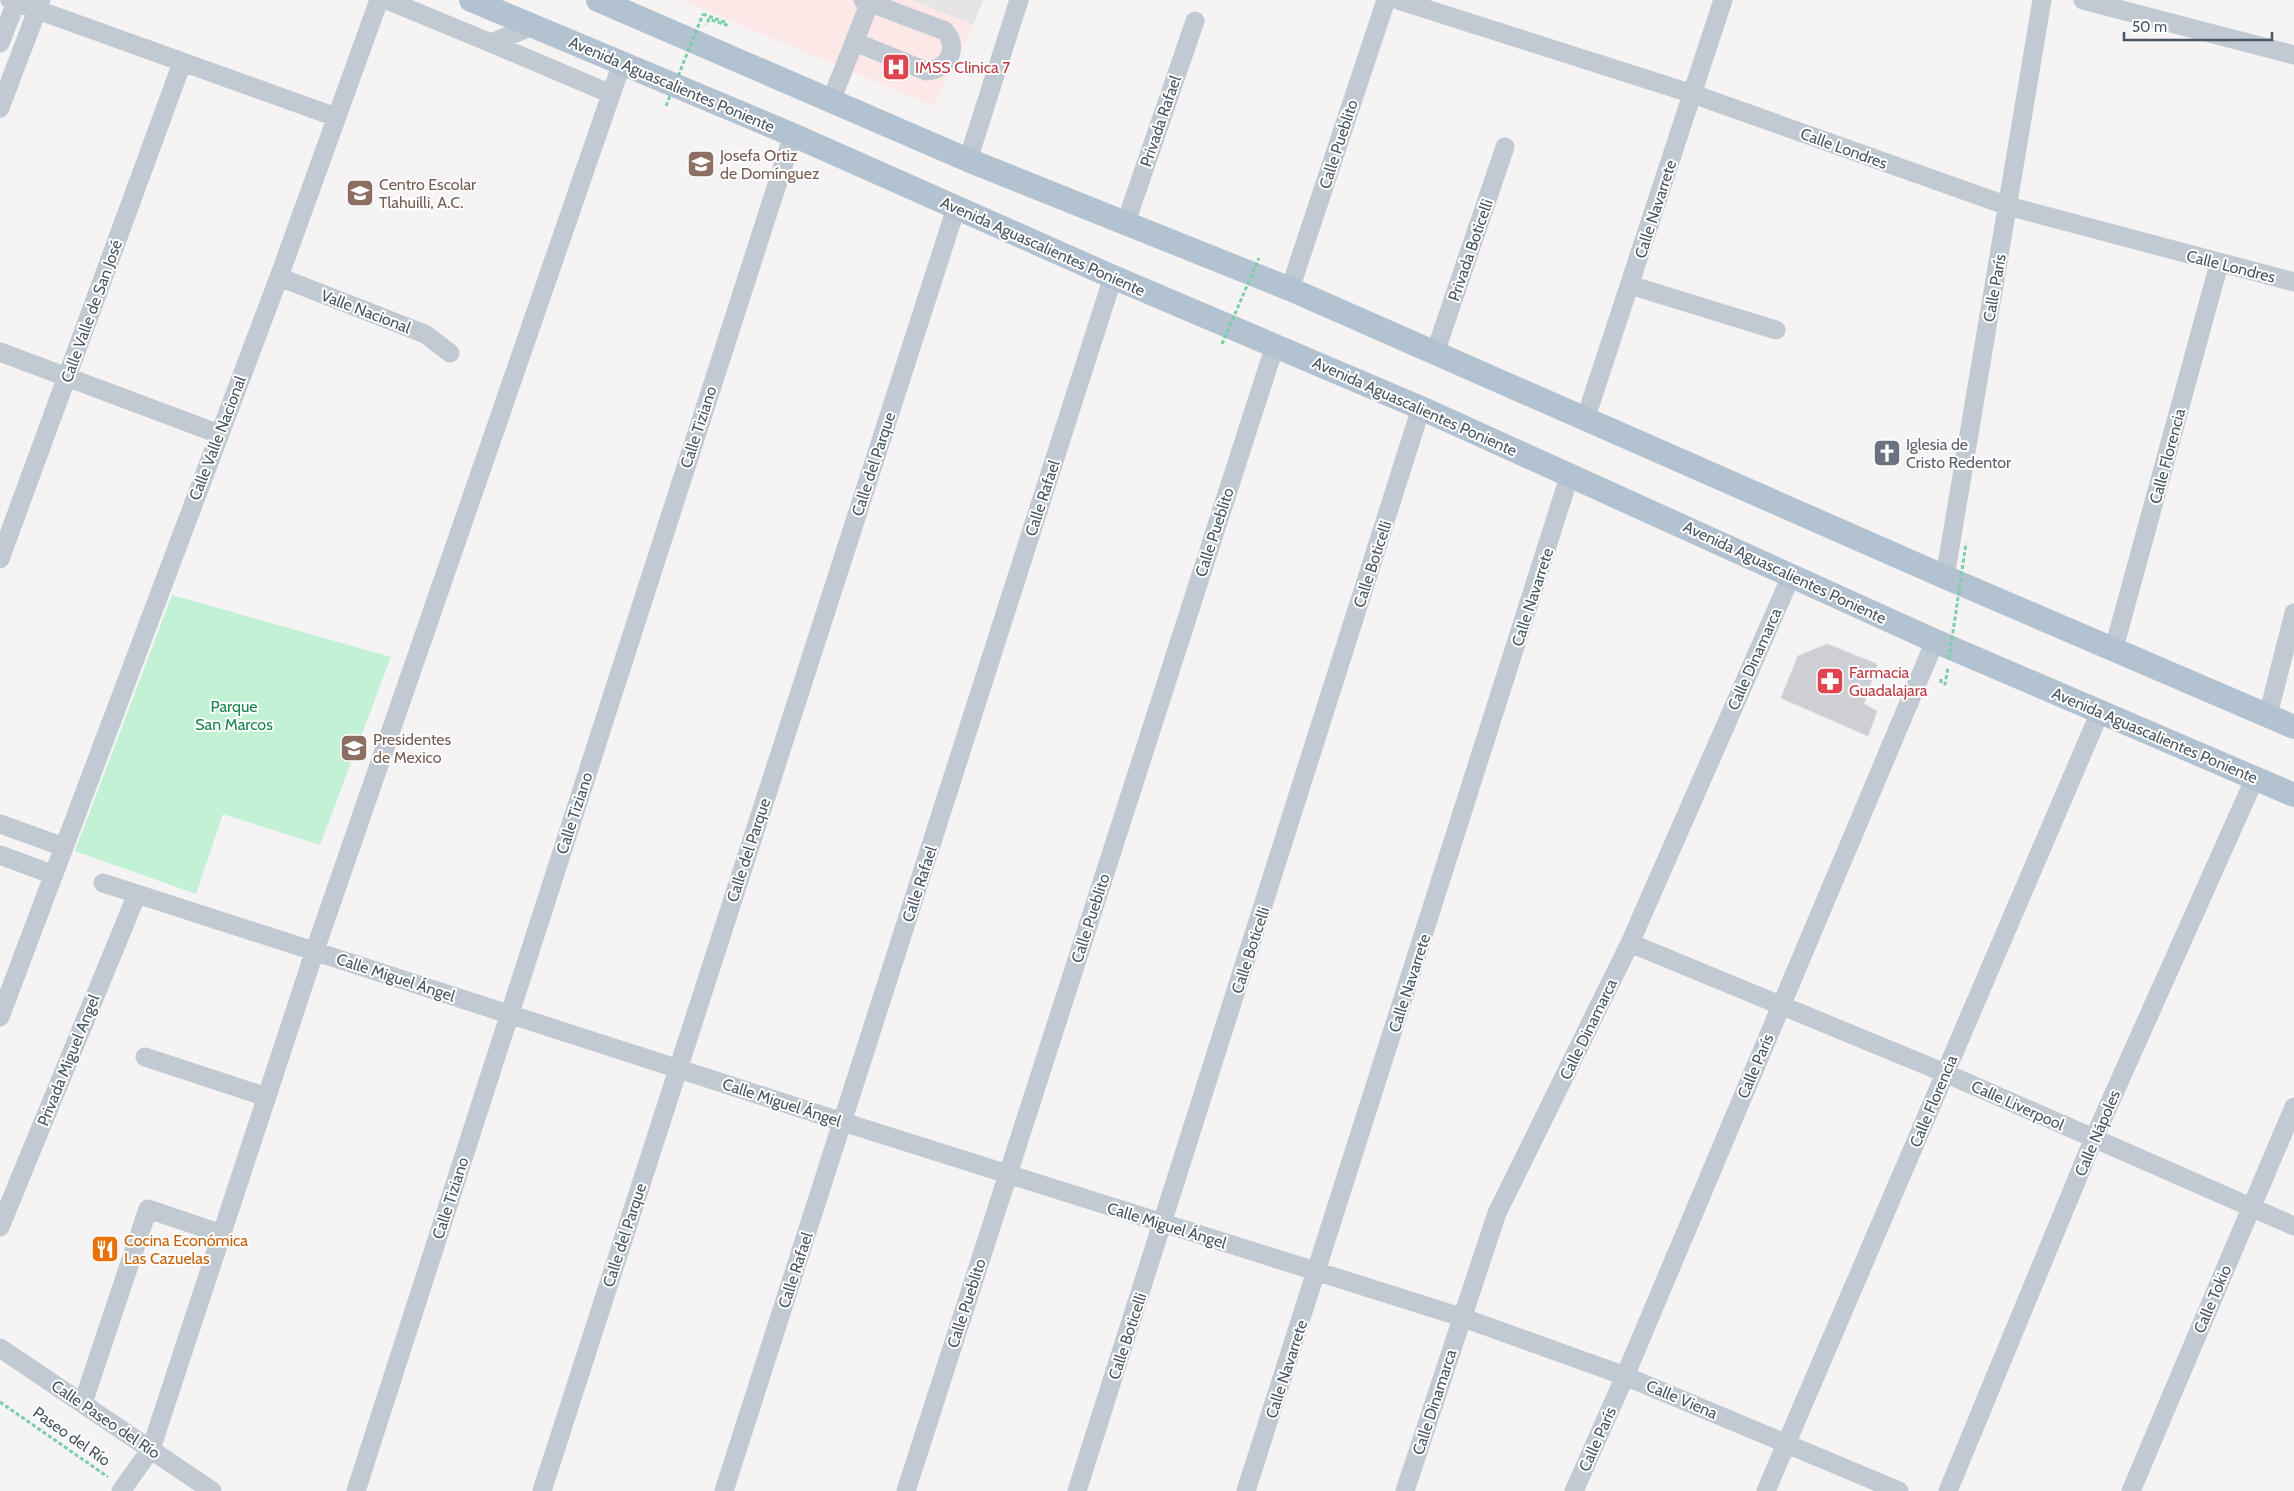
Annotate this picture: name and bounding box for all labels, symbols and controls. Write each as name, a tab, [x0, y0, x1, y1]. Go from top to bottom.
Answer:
scale bar	[2124, 10, 2272, 42]
text: 50 m	[2132, 18, 2167, 36]
street label: Avenida Aguascalientes Poniente	[566, 32, 777, 136]
hospital icon: IMSS Clinica 7	[881, 52, 911, 82]
place label: IMSS Clinica 7	[915, 58, 1010, 77]
street label: Privada Rafael	[1136, 73, 1185, 169]
street label: Calle Pueblito	[1315, 97, 1362, 191]
street label: Calle Londres	[1798, 124, 1890, 173]
place label: Josefa Ortiz de Domínguez	[719, 146, 820, 183]
school or university icon: Josefa Ortiz de Domínguez	[686, 149, 716, 179]
street label: Calle Navarrete	[1631, 158, 1680, 261]
place label: Centro Escolar Tlahuilli, A.C.	[379, 175, 477, 212]
school or university icon: Centro Escolar Tlahuilli, A.C.	[345, 178, 375, 208]
street label: Avenida Aguascalientes Poniente	[938, 193, 1148, 300]
street label: Privada Boticelli	[1444, 197, 1497, 304]
street label: Calle Valle de San José	[57, 237, 126, 385]
street label: Calle Londres	[2184, 246, 2278, 287]
street label: Calle París	[1979, 252, 2010, 323]
street label: Valle Nacional	[318, 286, 414, 337]
street label: Avenida Aguascalientes Poniente	[1310, 353, 1520, 460]
street label: Calle Valle Nacional	[185, 373, 250, 503]
street label: Calle Tiziano	[676, 384, 721, 470]
street label: Calle Florencia	[2146, 406, 2189, 506]
street label: Calle del Parque	[848, 410, 899, 519]
place label: Iglesia de Cristo Redentor	[1906, 435, 2012, 472]
church icon: Iglesia de Cristo Redentor	[1872, 438, 1902, 468]
street label: Calle Rafael	[1021, 458, 1064, 539]
street label: Calle Pueblito	[1191, 485, 1238, 579]
street label: Avenida Aguascalientes Poniente	[1680, 517, 1889, 628]
street label: Calle Boticelli	[1350, 518, 1395, 610]
street label: Calle Navarrete	[1508, 546, 1557, 649]
street label: Calle Dinamarca	[1723, 605, 1786, 713]
place label: Farmacia Guadalajara	[1849, 663, 1928, 700]
pharmacy icon: Farmacia Guadalajara	[1815, 666, 1845, 696]
street label: Avenida Aguascalientes Poniente	[2049, 683, 2260, 787]
park label: Parque San Marcos	[195, 697, 273, 734]
place label: Presidentes de Mexico	[373, 730, 451, 767]
school or university icon: Presidentes de Mexico	[339, 733, 369, 763]
street label: Calle Tiziano	[552, 770, 597, 856]
street label: Calle del Parque	[723, 796, 774, 905]
street label: Calle Rafael	[898, 844, 941, 925]
street label: Calle Pueblito	[1067, 871, 1114, 965]
street label: Calle Boticelli	[1228, 904, 1273, 996]
street label: Calle Navarrete	[1385, 932, 1434, 1035]
street label: Calle Miguel Ángel	[334, 949, 458, 1006]
street label: Calle Dinamarca	[1556, 975, 1621, 1083]
street label: Privada Miguel Angel	[33, 992, 104, 1129]
street label: Calle París	[1733, 1031, 1778, 1101]
street label: Calle Florencia	[1906, 1052, 1961, 1150]
street label: Calle Miguel Ángel	[720, 1074, 844, 1131]
street label: Calle Liverpool	[1968, 1077, 2067, 1134]
street label: Calle Nápoles	[2071, 1087, 2124, 1179]
street label: Calle Tiziano	[428, 1155, 473, 1241]
street label: Calle del Parque	[599, 1181, 650, 1290]
street label: Calle Miguel Ángel	[1105, 1198, 1229, 1253]
street label: Calle Rafael	[774, 1230, 817, 1311]
place label: Cocina Económica Las Cazuelas	[124, 1231, 248, 1268]
restaurant icon: Cocina Económica Las Cazuelas	[90, 1234, 120, 1264]
street label: Calle Pueblito	[943, 1256, 990, 1350]
street label: Calle Tokio	[2190, 1262, 2235, 1336]
street label: Calle Boticelli	[1105, 1290, 1150, 1382]
street label: Calle Navarrete	[1262, 1318, 1311, 1421]
street label: Calle Dinamarca	[1408, 1347, 1461, 1457]
street label: Calle Paseo del Río	[48, 1376, 164, 1462]
street label: Calle Viena	[1643, 1376, 1721, 1423]
street label: Paseo del Río	[30, 1402, 114, 1470]
street label: Calle París	[1575, 1404, 1620, 1474]

